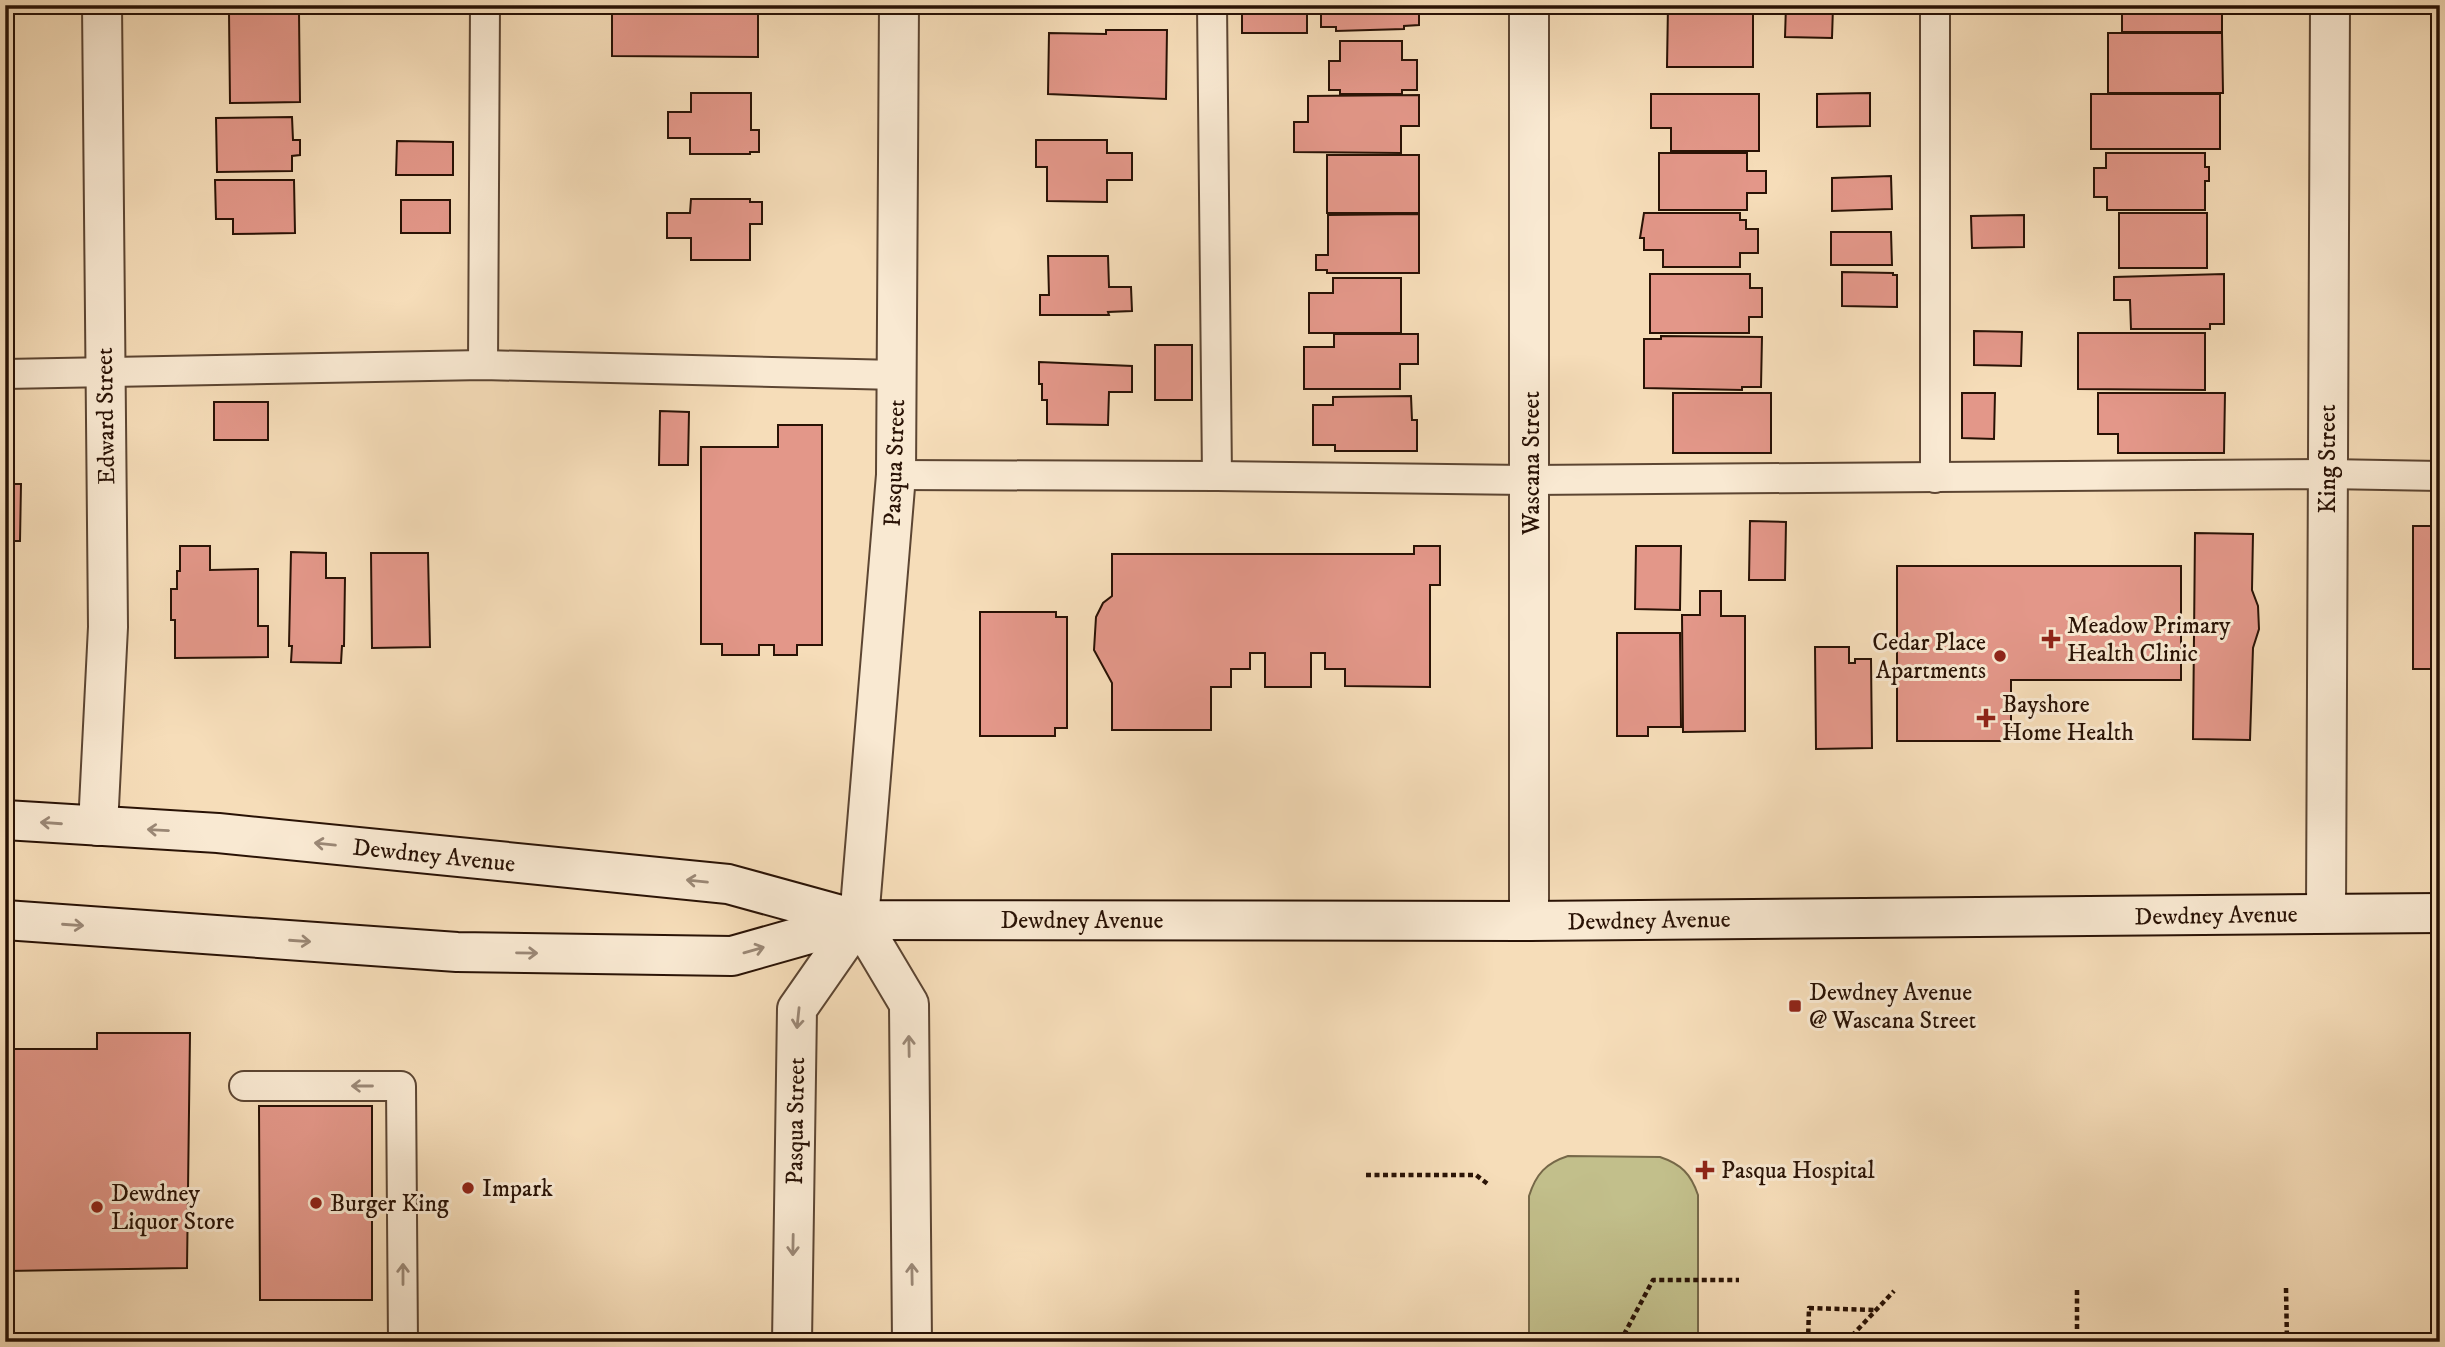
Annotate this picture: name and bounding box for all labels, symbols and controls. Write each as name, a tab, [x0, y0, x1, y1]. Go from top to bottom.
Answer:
street label: Edward Street	[90, 347, 122, 485]
street label: Wascana Street	[1517, 391, 1547, 536]
street label: Pasqua Street	[878, 398, 912, 527]
street label: King Street	[2313, 404, 2343, 514]
place label: Meadow Primary Health Clinic	[2067, 611, 2231, 669]
place label: Cedar Place Apartments	[1872, 628, 1986, 686]
marker: Meadow Primary Health Clinic	[2041, 629, 2061, 649]
marker: Cedar Place Apartments	[1992, 648, 2008, 664]
place label: Bayshore Home Health	[2002, 690, 2134, 748]
marker: Bayshore Home Health	[1976, 708, 1996, 728]
one-way arrow	[41, 816, 63, 829]
one-way arrow	[147, 823, 169, 836]
street label: Dewdney Avenue	[351, 833, 517, 879]
one-way arrow	[314, 837, 337, 850]
one-way arrow	[687, 874, 709, 887]
street label: Dewdney Avenue	[2134, 900, 2298, 932]
street label: Dewdney Avenue	[1567, 905, 1731, 937]
street label: Dewdney Avenue	[1000, 906, 1164, 936]
one-way arrow	[62, 919, 84, 932]
one-way arrow	[288, 935, 311, 948]
one-way arrow	[743, 942, 765, 955]
one-way arrow	[516, 946, 539, 960]
place label: Dewdney Avenue @ Wascana Street	[1809, 978, 1977, 1036]
marker: Dewdney Avenue @ Wascana Street	[1787, 998, 1803, 1014]
one-way arrow	[791, 1006, 804, 1029]
one-way arrow	[902, 1035, 916, 1058]
street label: Pasqua Street	[780, 1057, 812, 1185]
one-way arrow	[350, 1079, 373, 1093]
place label: Pasqua Hospital	[1721, 1156, 1875, 1186]
marker: Pasqua Hospital	[1695, 1160, 1715, 1180]
place label: Impark	[482, 1174, 553, 1204]
place label: Dewdney Liquor Store	[111, 1179, 234, 1237]
marker: Impark	[460, 1180, 476, 1196]
place label: Burger King	[330, 1189, 449, 1219]
marker: Burger King	[308, 1195, 324, 1211]
marker: Dewdney Liquor Store	[89, 1199, 105, 1215]
one-way arrow	[786, 1233, 800, 1256]
one-way arrow	[396, 1262, 410, 1285]
one-way arrow	[905, 1262, 919, 1285]

